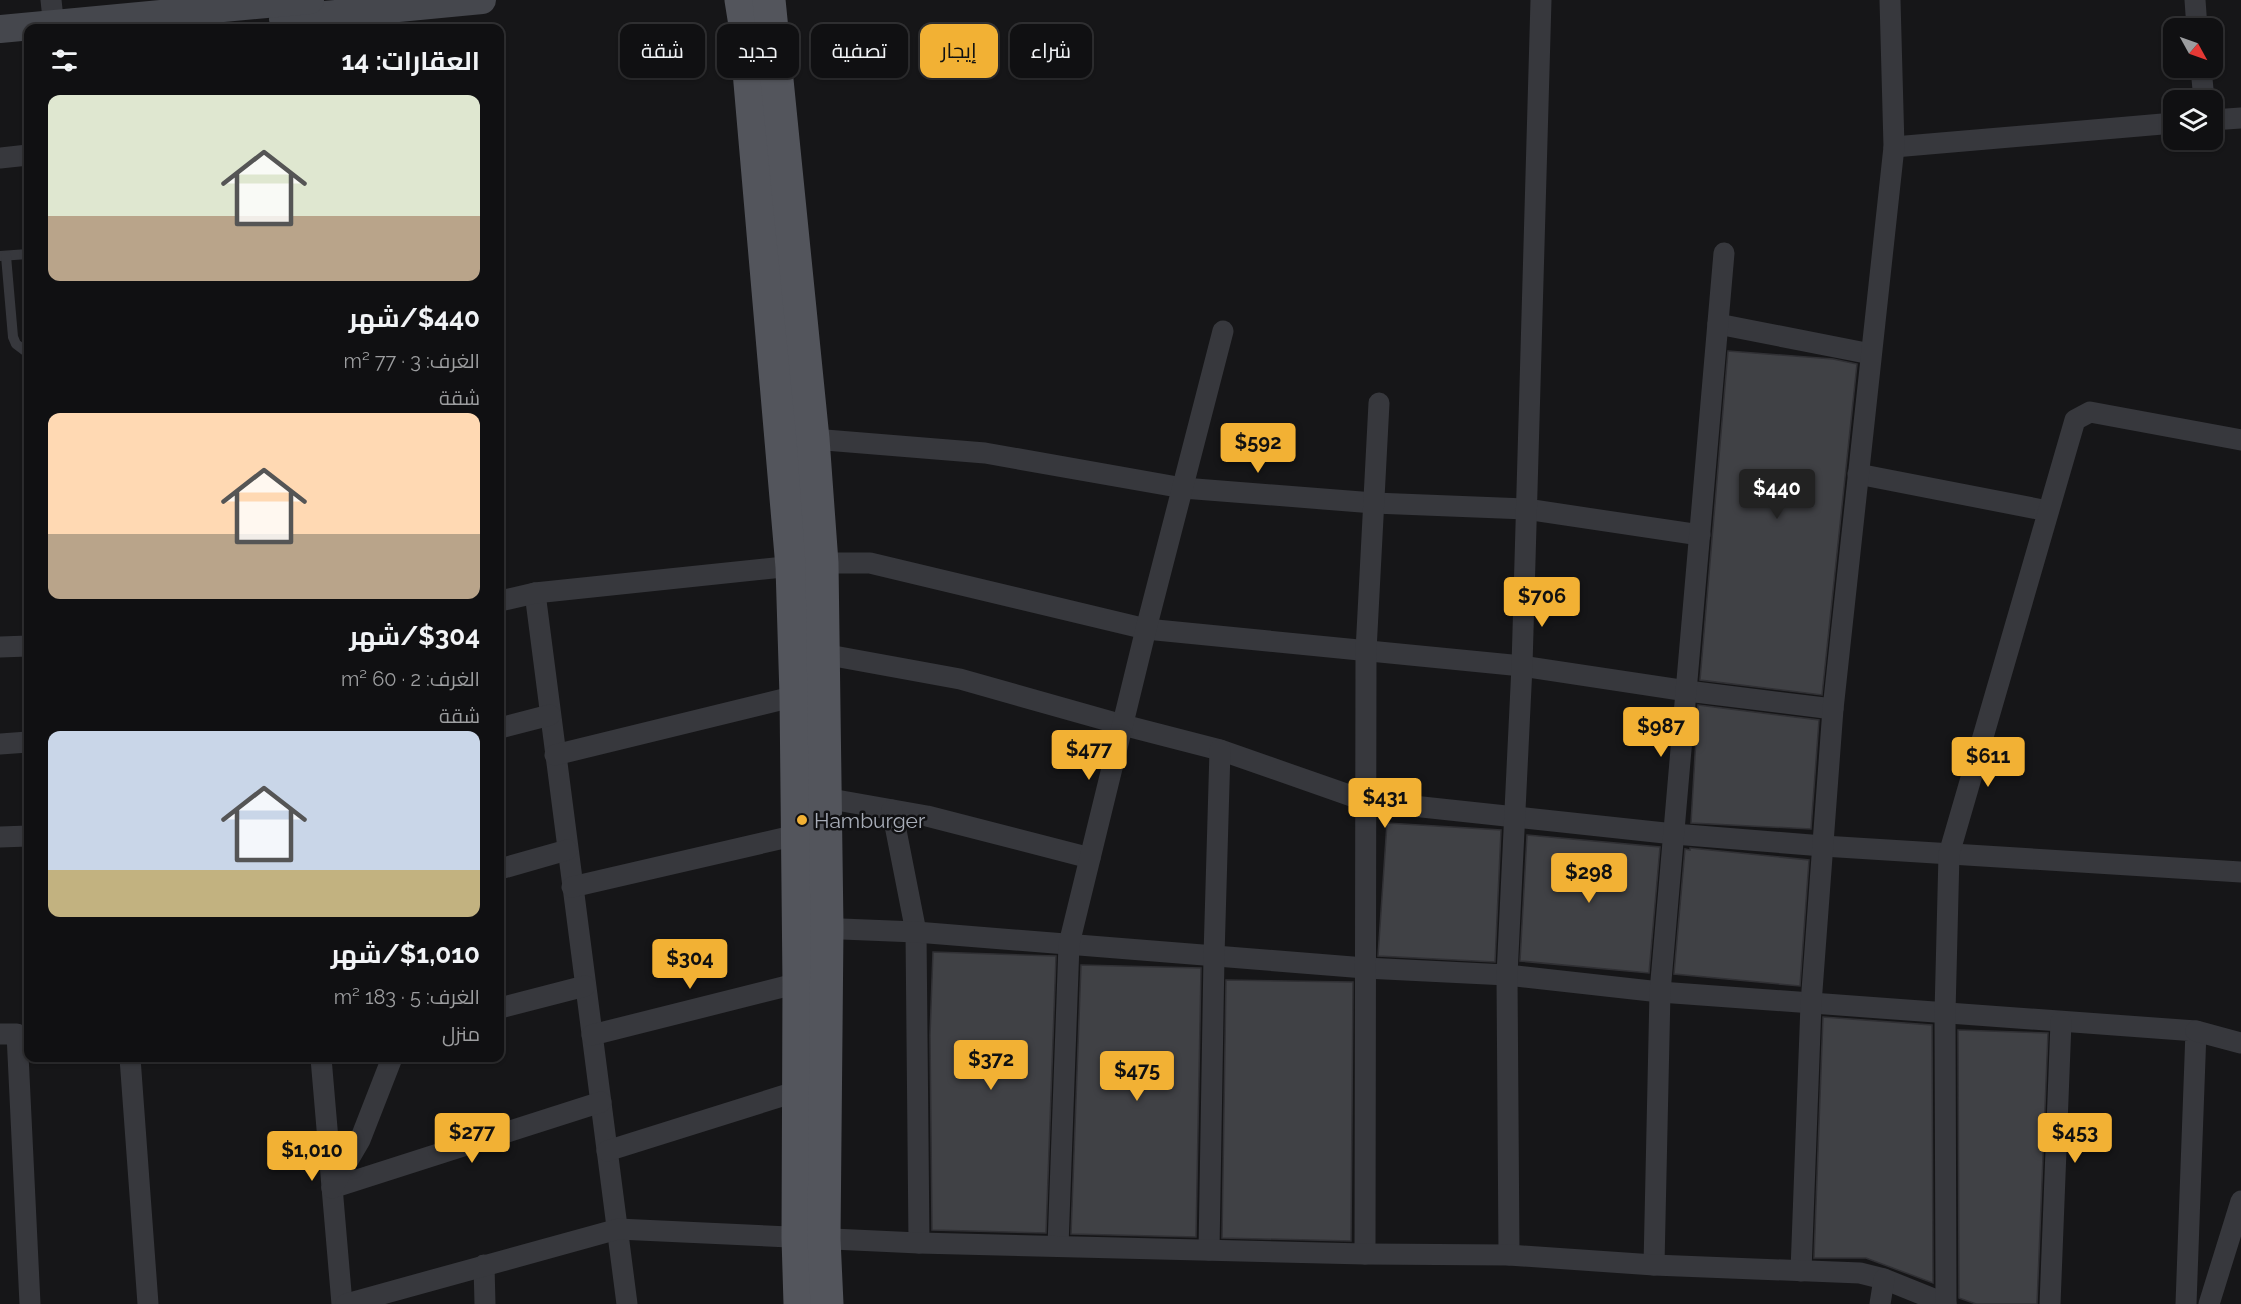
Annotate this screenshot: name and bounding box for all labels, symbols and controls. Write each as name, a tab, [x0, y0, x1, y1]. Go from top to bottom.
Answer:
north arrow	[2163, 18, 2223, 78]
map controls	[2163, 18, 2223, 150]
chip: شقة	[620, 24, 705, 78]
chip: جديد	[717, 24, 799, 78]
chip: تصفية	[811, 24, 908, 78]
chip: إيجار	[920, 24, 998, 78]
chip: شراء	[1010, 24, 1092, 78]
icon: filters	[48, 44, 81, 77]
text: العقارات: 14	[342, 46, 480, 76]
button: layers	[2163, 90, 2223, 150]
icon: home	[210, 134, 318, 242]
text: $440/شهر	[349, 303, 480, 333]
text: الغرف: 3 · 77 m²	[344, 349, 480, 373]
text: شقة	[439, 386, 480, 410]
pin: $592	[1222, 423, 1294, 474]
text: $592	[1235, 430, 1281, 454]
icon: home	[210, 452, 318, 560]
pin: $440	[1741, 469, 1813, 520]
text: $440	[1753, 476, 1801, 500]
pin: $706	[1506, 577, 1578, 628]
text: $706	[1518, 584, 1566, 608]
text: $304/شهر	[349, 621, 480, 651]
text: الغرف: 2 · 60 m²	[341, 667, 480, 691]
text: شقة	[439, 704, 480, 728]
pin: $987	[1625, 707, 1697, 758]
text: $987	[1637, 714, 1685, 738]
pin: $477	[1053, 730, 1125, 781]
text: $477	[1066, 737, 1112, 761]
pin: $611	[1952, 737, 2024, 788]
text: $611	[1966, 744, 2010, 768]
icon: home	[210, 770, 318, 878]
pin: $431	[1349, 778, 1421, 829]
text: $431	[1362, 785, 1408, 809]
place label: Hamburger	[814, 808, 926, 833]
marker: Hamburger	[795, 813, 809, 827]
pin: $298	[1553, 853, 1625, 904]
text: $298	[1565, 860, 1613, 884]
text: $1,010/شهر	[331, 939, 480, 969]
pin: $304	[654, 939, 726, 990]
text: $304	[666, 946, 714, 970]
text: الغرف: 5 · 183 m²	[334, 985, 480, 1009]
text: منزل	[442, 1022, 480, 1046]
pin: $372	[955, 1040, 1027, 1091]
text: $372	[968, 1047, 1014, 1071]
pin: $475	[1101, 1051, 1173, 1102]
text: $475	[1114, 1058, 1160, 1082]
pin: $277	[436, 1113, 508, 1164]
pin: $453	[2039, 1113, 2111, 1164]
text: $277	[449, 1120, 495, 1144]
text: $453	[2052, 1120, 2098, 1144]
pin: $1,010	[263, 1131, 361, 1182]
text: $1,010	[281, 1138, 343, 1162]

